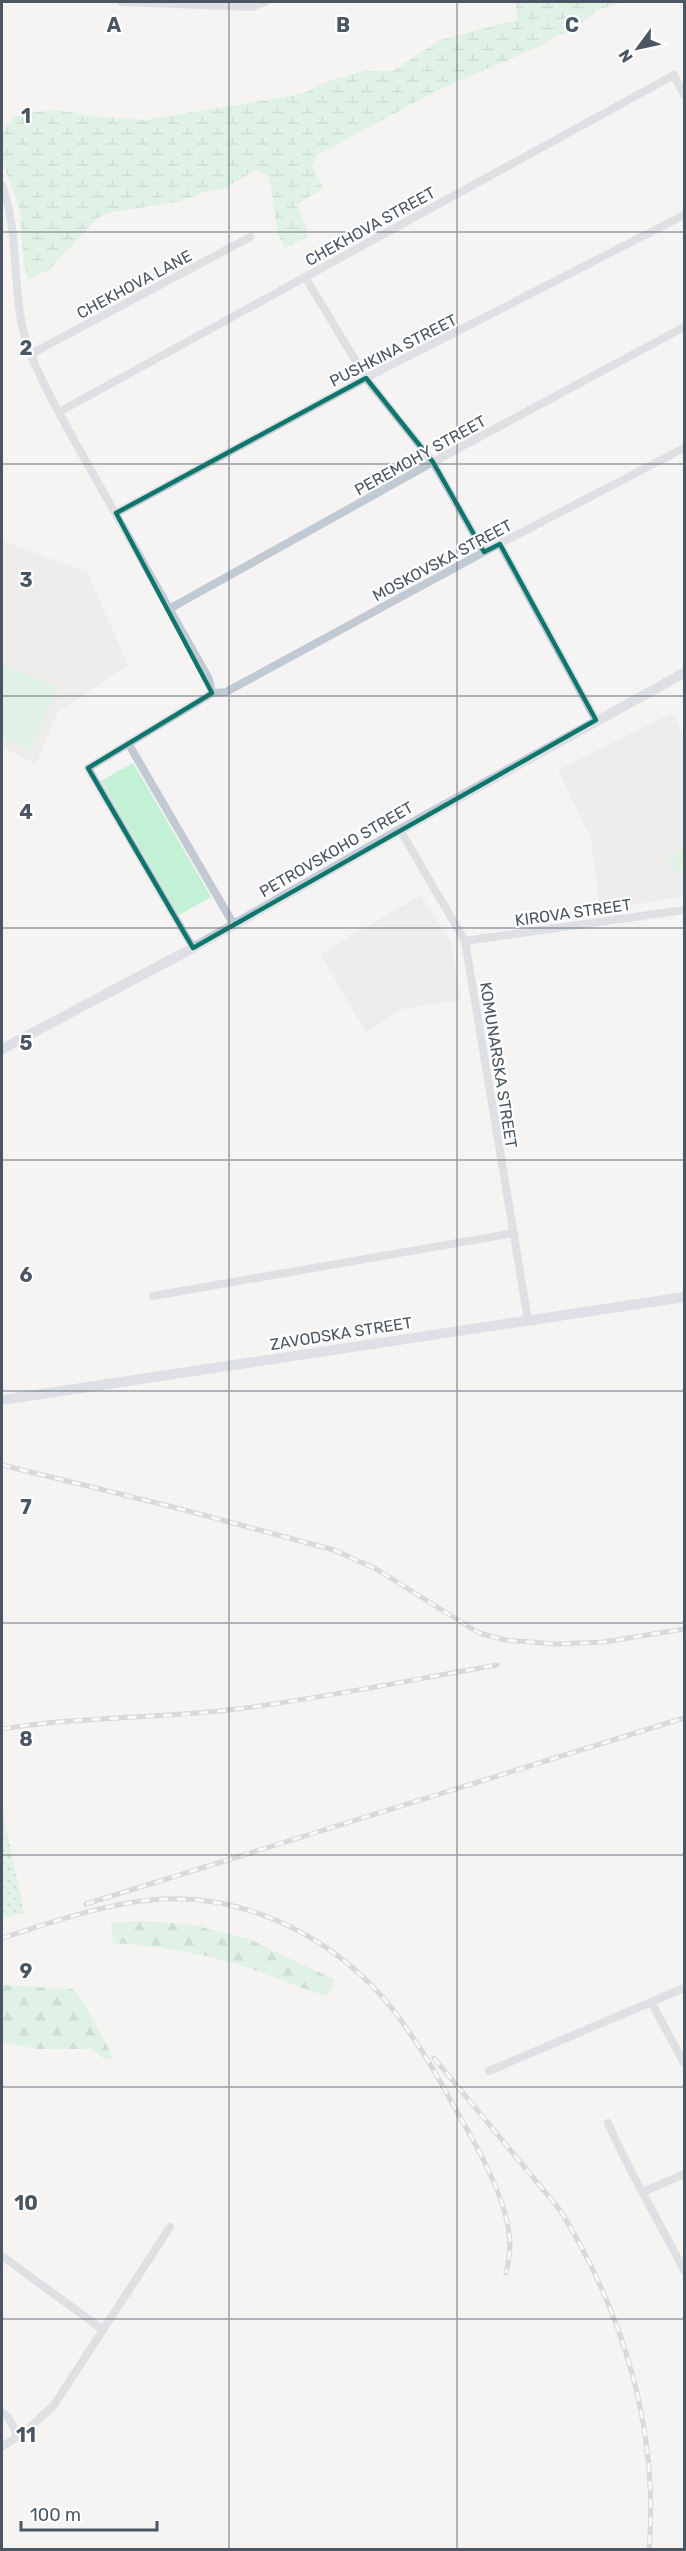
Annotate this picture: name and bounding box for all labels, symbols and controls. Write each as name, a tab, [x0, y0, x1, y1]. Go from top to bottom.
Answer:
text: A	[107, 13, 122, 37]
text: B	[336, 13, 350, 37]
text: C	[565, 13, 579, 37]
north arrow	[608, 18, 668, 78]
text: N	[615, 46, 637, 66]
text: 1	[21, 104, 31, 128]
street label: CHEKHOVA STREET	[302, 183, 438, 270]
street label: CHEKHOVA LANE	[73, 246, 195, 323]
street label: PUSHKINA STREET	[326, 310, 460, 391]
text: 2	[20, 336, 33, 360]
street label: PEREMOHY STREET	[351, 411, 489, 499]
street label: MOSKOVSKA STREET	[369, 516, 515, 605]
text: 3	[19, 568, 33, 592]
street label: PETROVSKOHO STREET	[256, 798, 417, 901]
text: 4	[19, 800, 33, 824]
street label: KIROVA STREET	[514, 895, 632, 930]
street label: KOMUNARSKA STREET	[476, 981, 521, 1150]
text: 5	[20, 1031, 33, 1055]
text: 6	[19, 1263, 33, 1287]
street label: ZAVODSKA STREET	[269, 1313, 413, 1354]
text: 7	[20, 1495, 32, 1519]
text: 8	[19, 1727, 33, 1751]
text: 9	[20, 1959, 33, 1983]
text: 10	[14, 2191, 38, 2215]
text: 11	[16, 2423, 36, 2447]
scale bar	[21, 2494, 158, 2532]
text: 100 m	[30, 2504, 81, 2526]

